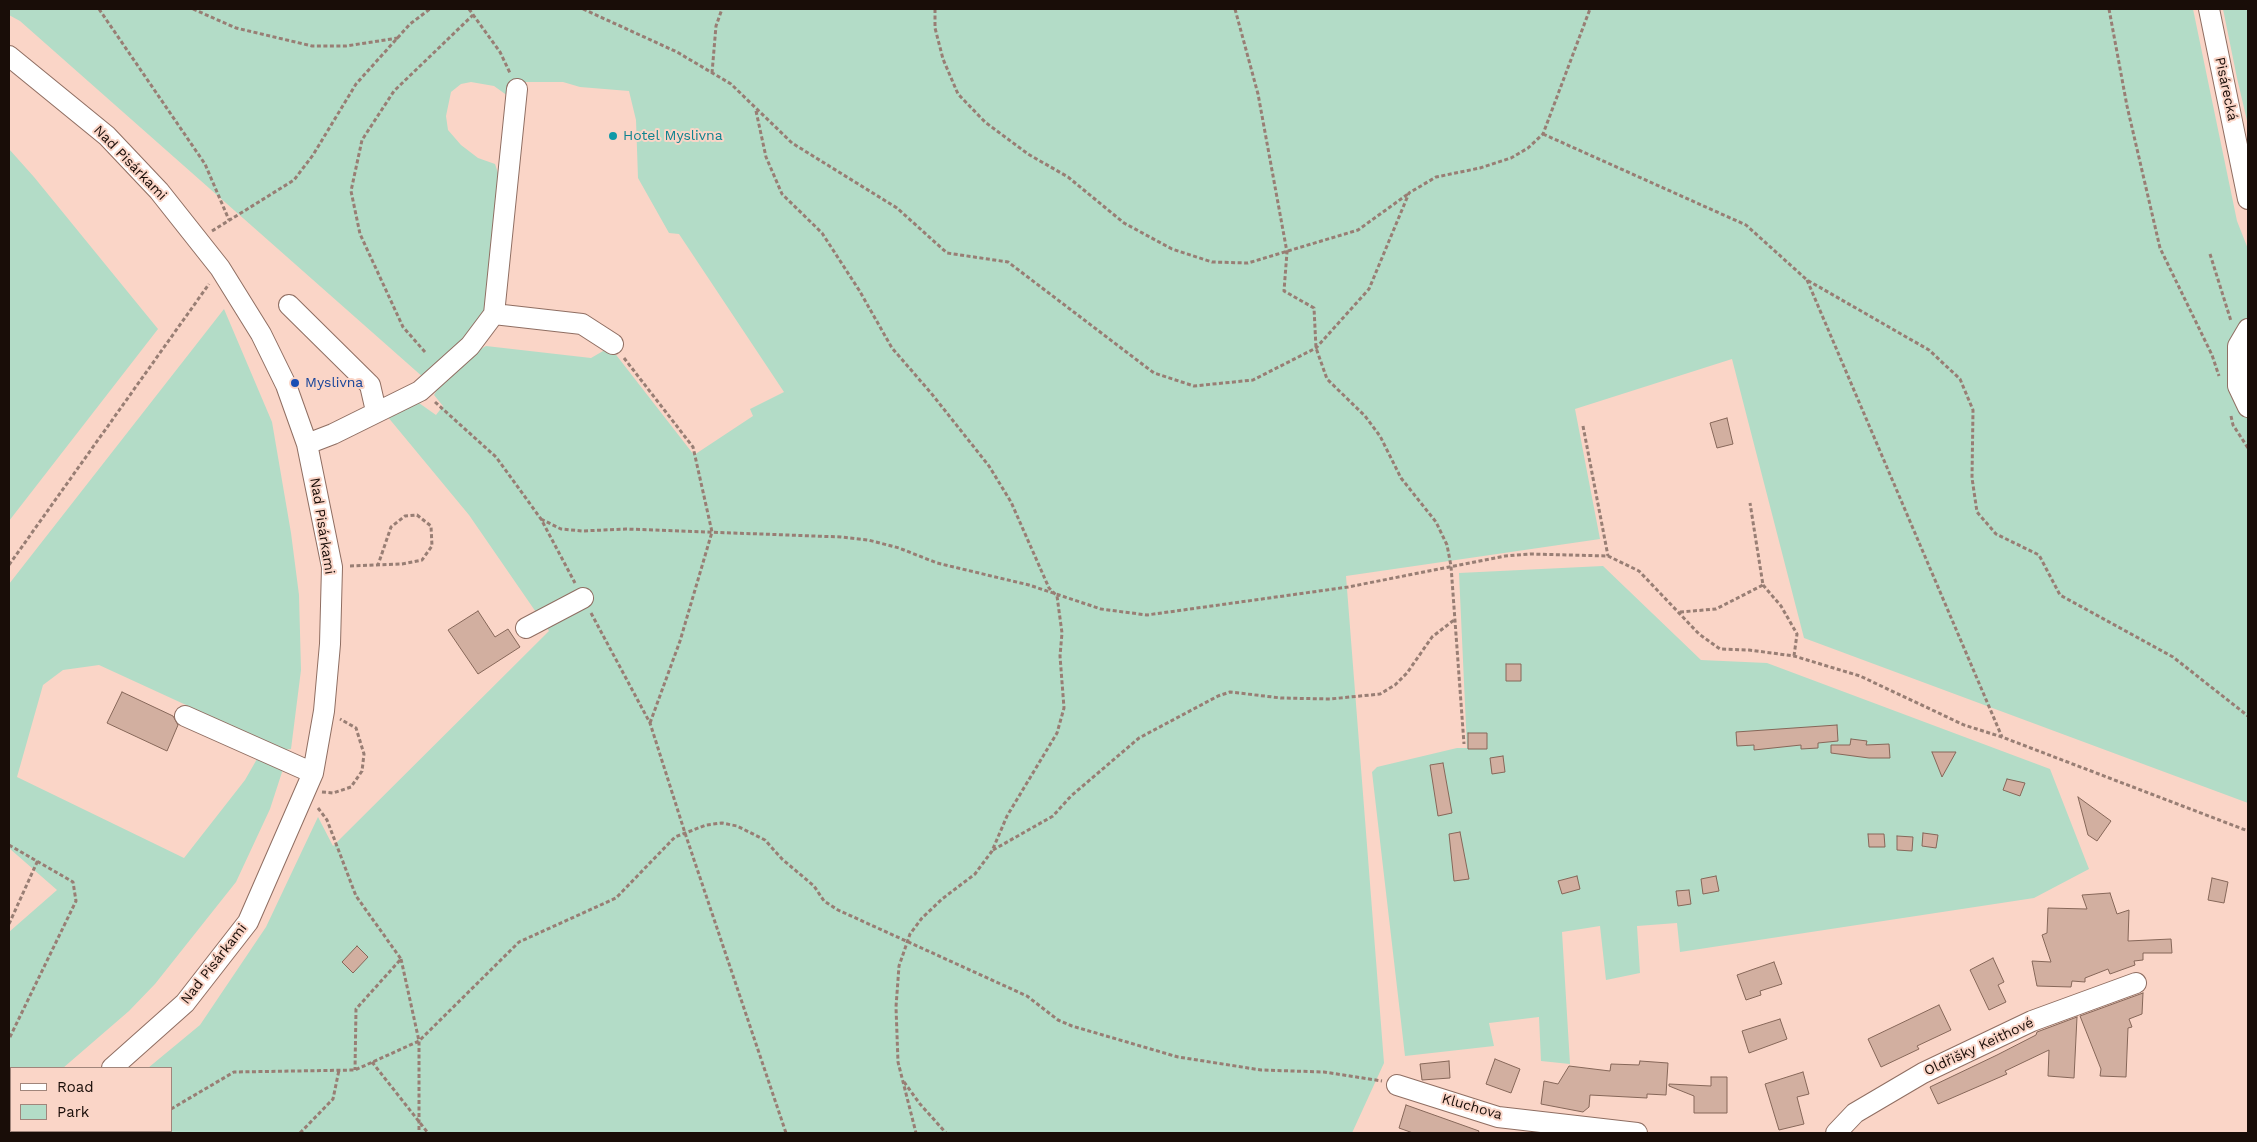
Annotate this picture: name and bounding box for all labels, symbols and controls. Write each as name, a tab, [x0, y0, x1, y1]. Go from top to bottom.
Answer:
street label: Pisárecká	[2211, 56, 2241, 122]
street label: Nad Pisárkami	[90, 122, 170, 204]
place label: Hotel Myslivna	[623, 128, 723, 144]
marker: Hotel Myslivna	[607, 130, 619, 142]
place label: Myslivna	[305, 375, 363, 391]
marker: Myslivna	[289, 377, 301, 389]
street label: Nad Pisárkami	[306, 476, 338, 576]
street label: Nad Pisárkami	[177, 920, 251, 1008]
street label: Oldřišky Keithové	[1922, 1014, 2036, 1080]
legend	[10, 1067, 172, 1132]
text: Road	[57, 1078, 94, 1096]
street label: Kluchova	[1440, 1090, 1504, 1124]
text: Park	[57, 1103, 89, 1121]

